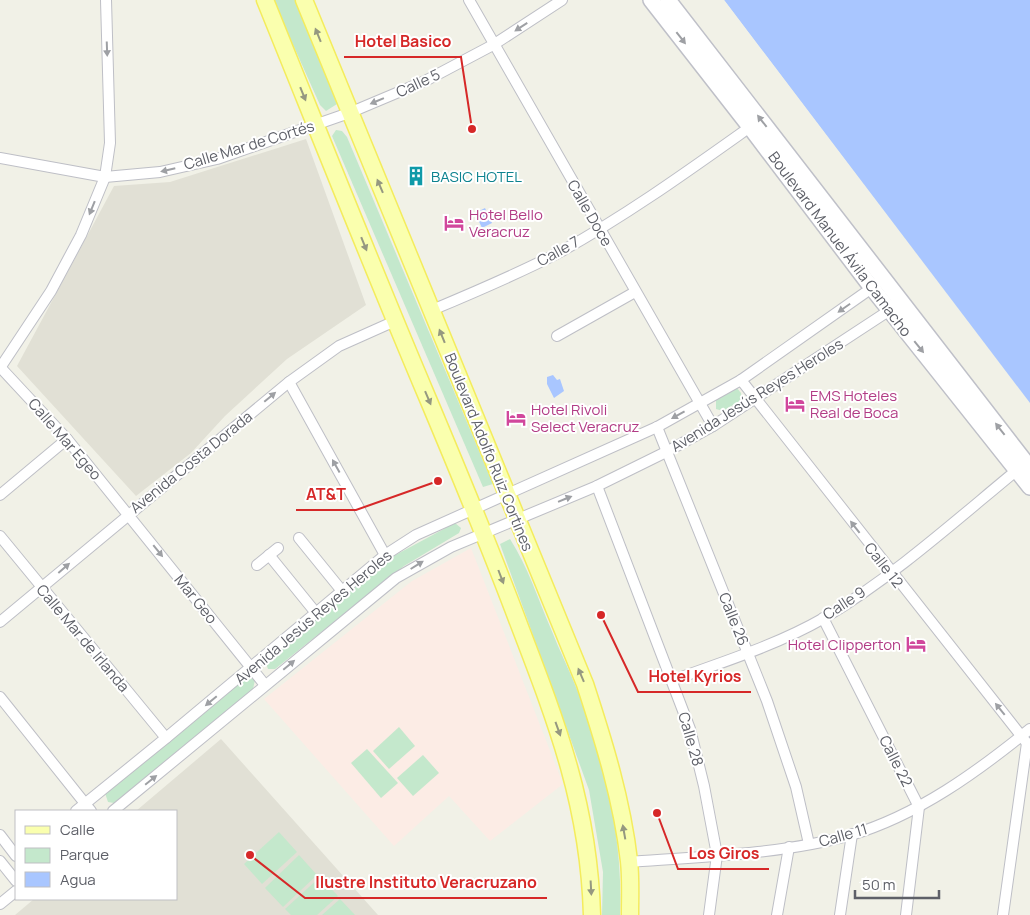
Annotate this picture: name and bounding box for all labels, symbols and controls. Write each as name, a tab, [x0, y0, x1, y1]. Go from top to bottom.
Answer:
one-way arrow	[514, 22, 528, 32]
callout: Hotel Basico	[344, 26, 461, 57]
one-way arrow	[314, 28, 322, 43]
text: Hotel Basico	[355, 30, 451, 52]
one-way arrow	[675, 31, 686, 44]
one-way arrow	[104, 41, 112, 57]
street label: Calle 5	[392, 64, 444, 102]
one-way arrow	[299, 87, 307, 101]
one-way arrow	[370, 98, 384, 106]
street label: Calle Mar de Cortés	[181, 115, 317, 175]
one-way arrow	[756, 115, 767, 128]
street label: Boulevard Manuel Ávila Camacho	[763, 147, 917, 341]
building icon: BASIC HOTEL	[405, 165, 427, 187]
one-way arrow	[161, 166, 176, 174]
place label: BASIC HOTEL	[431, 166, 522, 187]
street label: Calle Doce	[562, 176, 618, 250]
one-way arrow	[375, 179, 383, 193]
one-way arrow	[88, 201, 96, 215]
place label: Hotel Bello Veracruz	[469, 204, 543, 242]
hotel icon: Hotel Bello Veracruz	[443, 212, 465, 234]
street label: Calle 7	[533, 231, 583, 271]
one-way arrow	[360, 237, 368, 252]
one-way arrow	[837, 303, 851, 313]
one-way arrow	[438, 329, 446, 343]
street label: Avenida Jesús Reyes Heroles	[667, 333, 847, 457]
one-way arrow	[913, 340, 924, 353]
street label: Boulevard Adolfo Ruiz Cortines	[440, 350, 539, 554]
place label: EMS Hoteles Real de Boca	[810, 385, 898, 423]
one-way arrow	[424, 391, 432, 405]
one-way arrow	[263, 392, 276, 403]
hotel icon: EMS Hoteles Real de Boca	[784, 393, 806, 415]
street label: Calle Mar Egeo	[24, 394, 107, 485]
place label: Hotel Rivoli Select Veracruz	[531, 399, 640, 437]
street label: Avenida Costa Dorada	[125, 406, 257, 518]
hotel icon: Hotel Rivoli Select Veracruz	[505, 407, 527, 429]
one-way arrow	[672, 411, 685, 420]
one-way arrow	[995, 423, 1006, 436]
one-way arrow	[332, 459, 340, 474]
callout: AT&T	[296, 479, 356, 510]
text: AT&T	[306, 483, 346, 505]
one-way arrow	[558, 495, 573, 503]
one-way arrow	[849, 521, 860, 534]
street label: Calle 12	[860, 538, 908, 592]
one-way arrow	[153, 544, 164, 557]
street label: Avenida Jesús Reyes Heroles	[230, 545, 396, 689]
one-way arrow	[410, 560, 423, 570]
one-way arrow	[58, 563, 71, 574]
street label: Mar Geo	[170, 570, 222, 628]
one-way arrow	[497, 570, 505, 585]
street label: Calle Mar de Irlanda	[32, 580, 134, 696]
street label: Calle 9	[819, 581, 869, 625]
street label: Calle 26	[714, 589, 754, 649]
hotel icon: Hotel Clipperton	[905, 633, 927, 655]
place label: Hotel Clipperton	[788, 634, 901, 655]
one-way arrow	[282, 660, 295, 671]
callout: Hotel Kyrios	[638, 661, 751, 692]
text: Hotel Kyrios	[648, 665, 742, 687]
one-way arrow	[577, 668, 585, 682]
one-way arrow	[205, 696, 218, 707]
one-way arrow	[994, 702, 1005, 715]
street label: Calle 28	[673, 710, 709, 768]
one-way arrow	[555, 722, 562, 737]
street label: Calle 22	[874, 732, 918, 790]
one-way arrow	[144, 775, 157, 786]
legend	[15, 810, 178, 900]
street label: Calle 11	[816, 818, 870, 852]
text: Calle	[60, 819, 95, 840]
one-way arrow	[620, 823, 628, 839]
callout: Los Giros	[678, 838, 769, 869]
text: Los Giros	[689, 842, 760, 864]
text: Parque	[60, 844, 109, 865]
callout: Ilustre Instituto Veracruzano	[305, 867, 547, 898]
scale bar	[855, 868, 939, 900]
text: Agua	[60, 869, 96, 890]
text: Ilustre Instituto Veracruzano	[315, 871, 537, 893]
text: 50 m	[862, 874, 896, 895]
one-way arrow	[587, 880, 595, 896]

